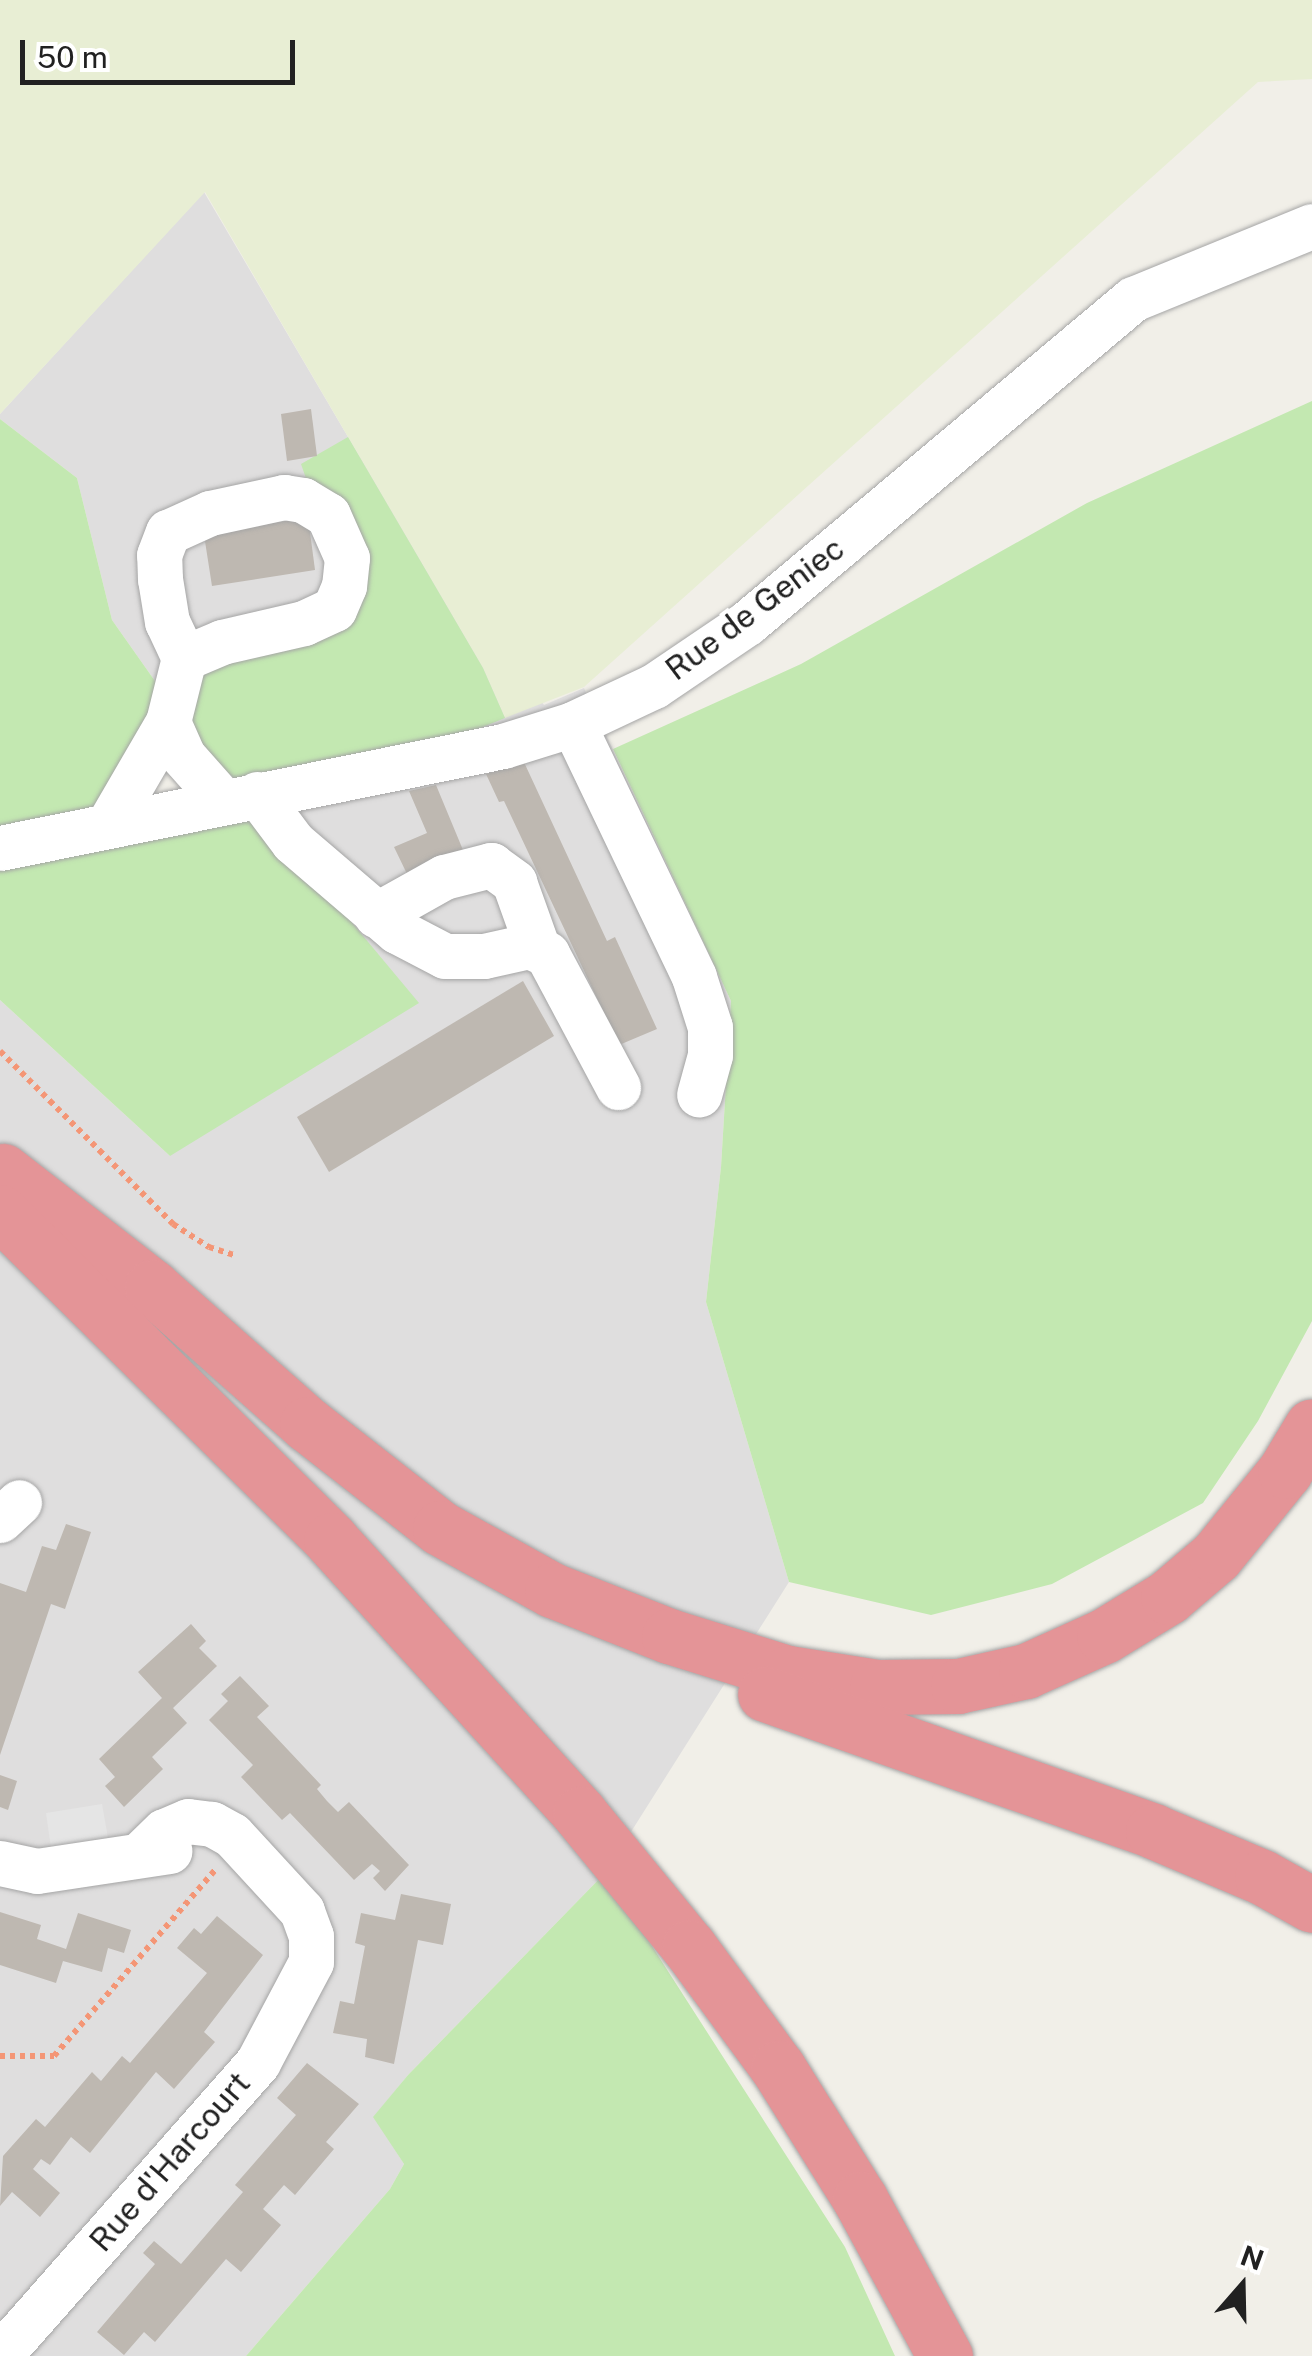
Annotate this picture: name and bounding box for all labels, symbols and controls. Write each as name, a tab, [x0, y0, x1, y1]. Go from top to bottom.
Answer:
scale bar	[25, 20, 300, 82]
text: 50 m	[37, 39, 108, 75]
street label: Rue de Geniec	[658, 529, 852, 689]
street label: Rue d'Harcourt	[82, 2064, 258, 2260]
north arrow	[1192, 2236, 1292, 2336]
text: N	[1236, 2238, 1268, 2277]

